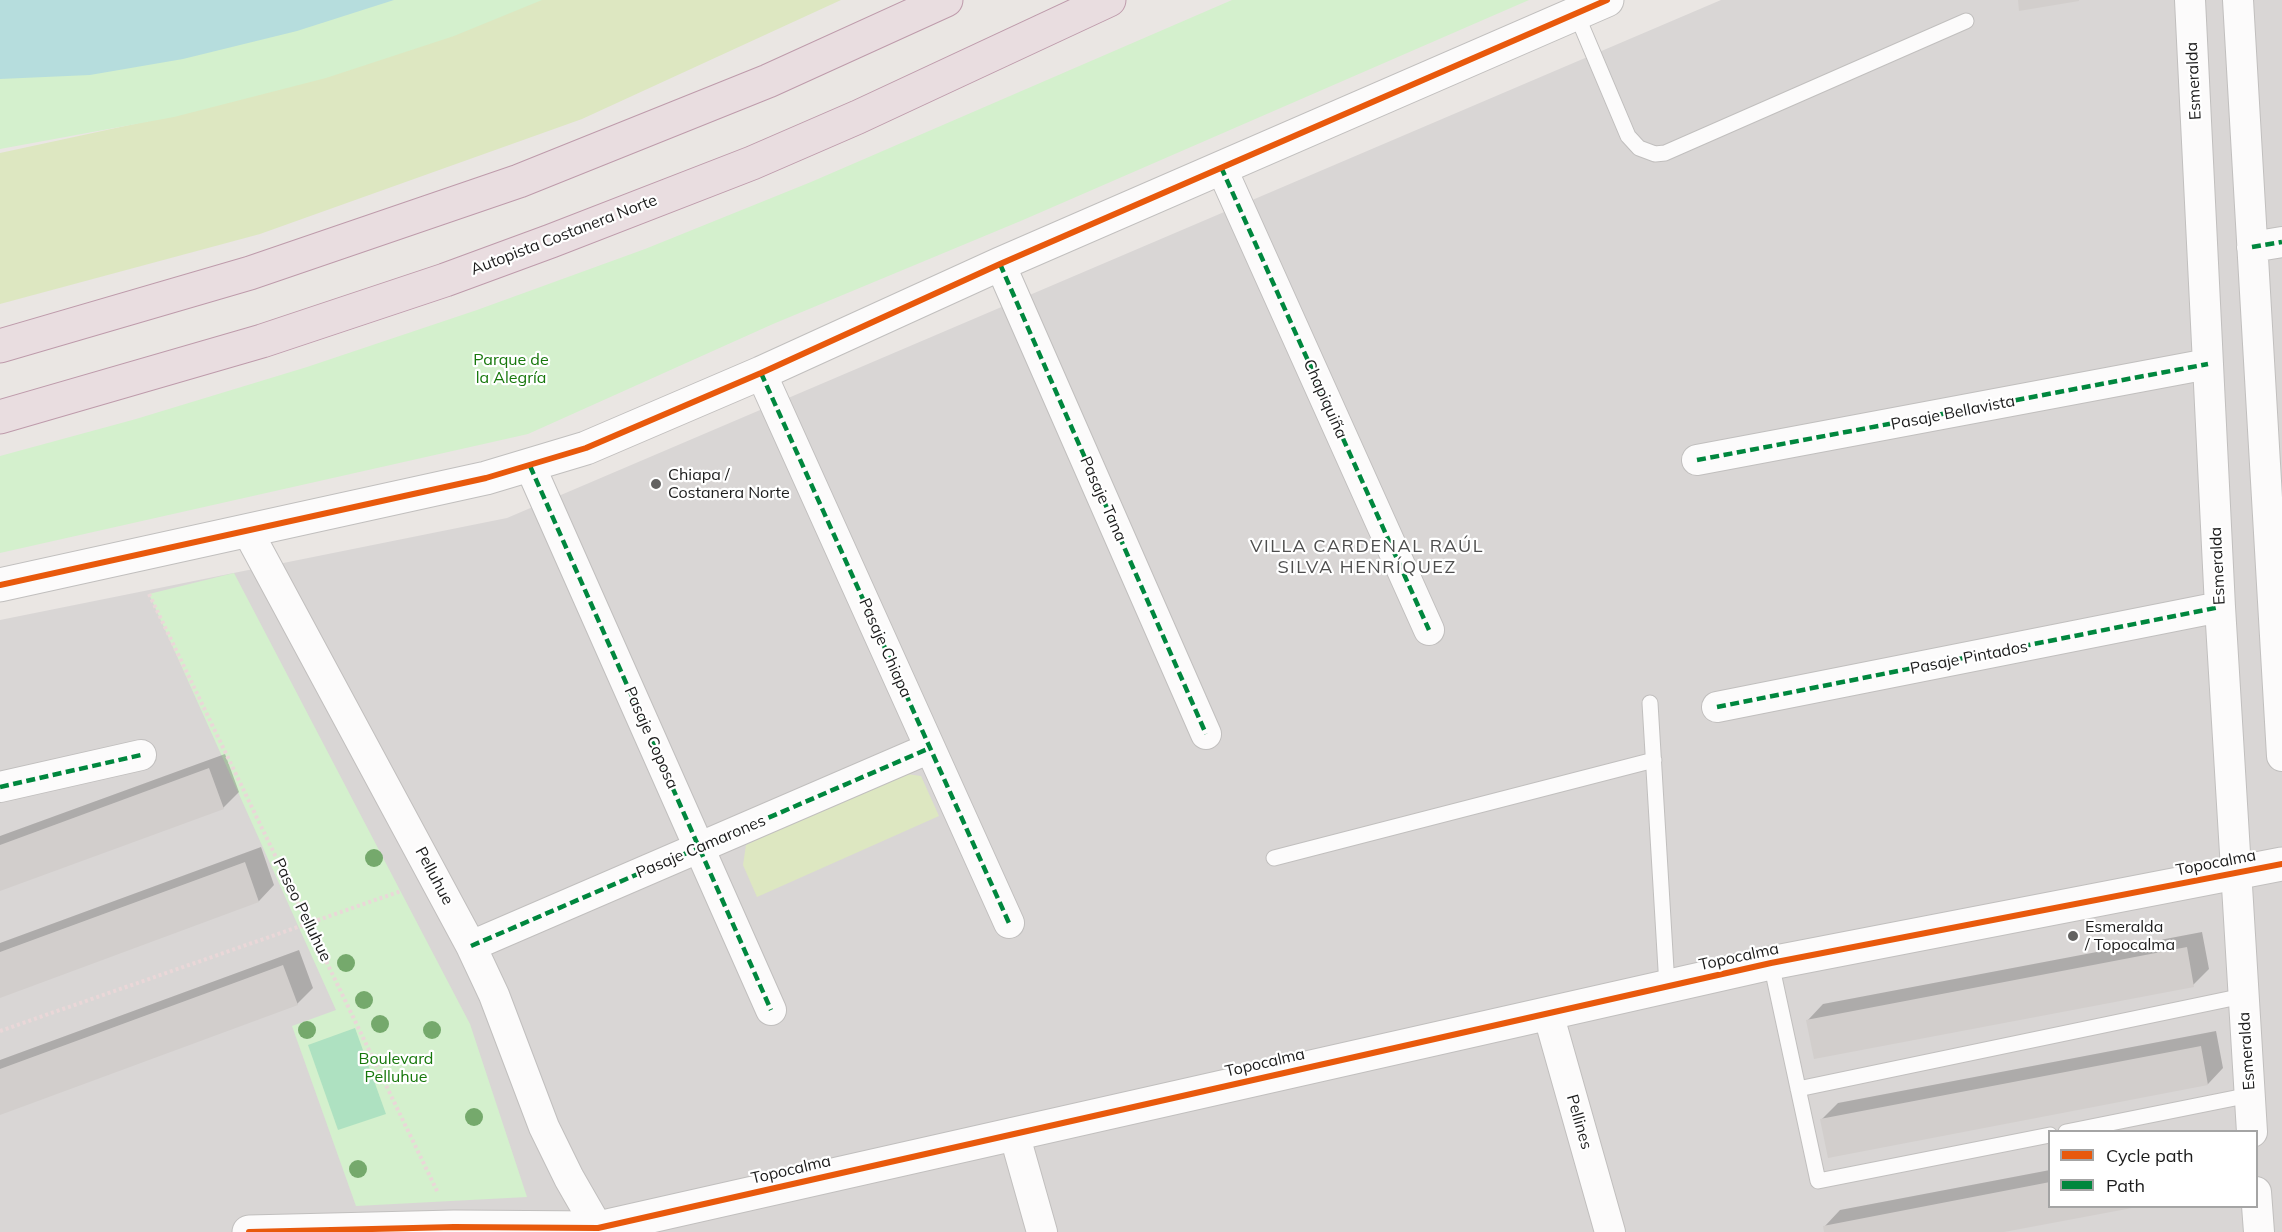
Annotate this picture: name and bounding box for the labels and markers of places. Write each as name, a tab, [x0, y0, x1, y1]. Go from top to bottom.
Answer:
place label: Chiapa / Costanera Norte	[668, 465, 790, 503]
marker: Chiapa / Costanera Norte	[649, 477, 663, 491]
place label: Esmeralda / Topocalma	[2085, 917, 2175, 955]
marker: Esmeralda / Topocalma	[2066, 929, 2080, 943]

